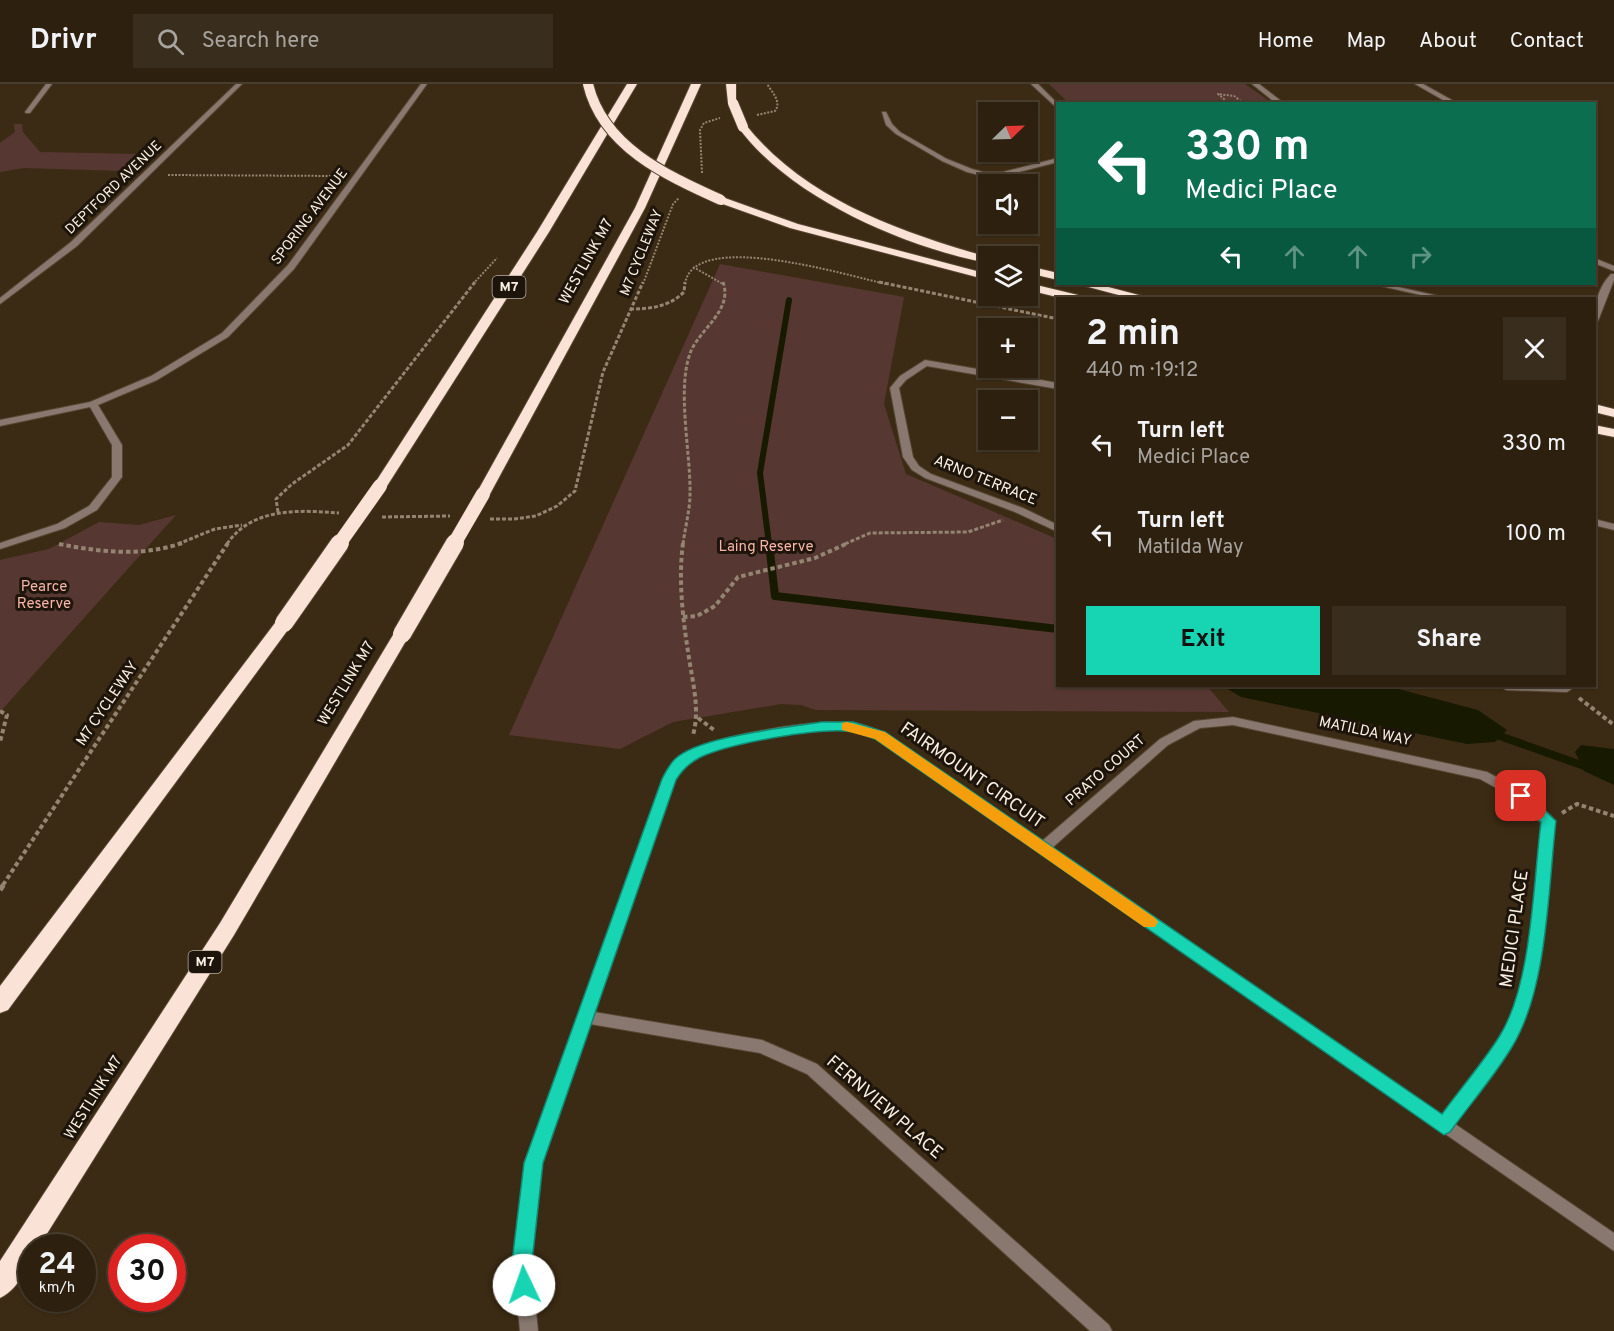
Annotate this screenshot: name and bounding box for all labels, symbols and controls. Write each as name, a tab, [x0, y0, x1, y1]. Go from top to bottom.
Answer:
search box	[133, 14, 553, 68]
text: Drivr	[30, 23, 97, 59]
icon: search	[154, 25, 187, 58]
text: Search here	[202, 28, 319, 55]
text: Home	[1258, 28, 1314, 55]
text: Map	[1347, 28, 1386, 55]
text: About	[1419, 28, 1477, 55]
text: Contact	[1510, 28, 1584, 55]
north arrow	[978, 102, 1038, 162]
map controls	[978, 102, 1038, 450]
text: 330 m	[1185, 122, 1310, 175]
icon: left	[1086, 126, 1164, 204]
street label: DEPTFORD AVENUE	[62, 138, 166, 238]
street label: SPORING AVENUE	[268, 165, 352, 269]
button: sound	[978, 174, 1038, 234]
text: Medici Place	[1185, 174, 1337, 208]
street label: M7 CYCLEWAY	[617, 207, 667, 299]
street label: WESTLINK M7	[556, 216, 618, 308]
icon: left	[1215, 240, 1248, 273]
icon: ahead	[1278, 240, 1311, 273]
icon: ahead	[1341, 240, 1374, 273]
icon: right	[1404, 240, 1437, 273]
button: layers	[978, 246, 1038, 306]
road number: M7	[492, 276, 526, 298]
text: 2 min	[1086, 312, 1180, 358]
button: close	[1503, 317, 1566, 380]
button: +	[978, 318, 1038, 378]
text: 440 m · 19:12	[1086, 358, 1198, 384]
button: −	[978, 390, 1038, 450]
text: Turn left	[1137, 418, 1225, 445]
icon: left	[1086, 428, 1119, 461]
text: 330 m	[1502, 431, 1566, 458]
text: Medici Place	[1137, 445, 1250, 471]
street label: ARNO TERRACE	[931, 452, 1039, 510]
text: Turn left	[1137, 508, 1225, 535]
icon: left	[1086, 518, 1119, 551]
text: 100 m	[1506, 521, 1566, 548]
text: Matilda Way	[1137, 535, 1244, 561]
park label: Laing Reserve	[719, 538, 814, 557]
park label: Pearce Reserve	[17, 578, 71, 614]
button: Exit	[1086, 606, 1320, 675]
button: Share	[1332, 606, 1566, 675]
street label: WESTLINK M7	[314, 638, 380, 730]
street label: M7 CYCLEWAY	[73, 658, 144, 750]
street label: MATILDA WAY	[1317, 713, 1413, 751]
street label: FAIRMOUNT CIRCUIT	[895, 718, 1049, 834]
street label: PRATO COURT	[1062, 731, 1150, 811]
pin	[1495, 770, 1546, 821]
icon: arrive	[1504, 779, 1537, 812]
street label: MEDICI PLACE	[1495, 869, 1535, 989]
road number: M7	[188, 951, 222, 973]
street label: FERNVIEW PLACE	[821, 1051, 947, 1165]
street label: WESTLINK M7	[61, 1053, 127, 1143]
speed limit sign: 30	[108, 1234, 186, 1312]
text: 24	[38, 1247, 76, 1284]
position arrow	[492, 1253, 556, 1317]
text: km/h	[39, 1279, 75, 1298]

